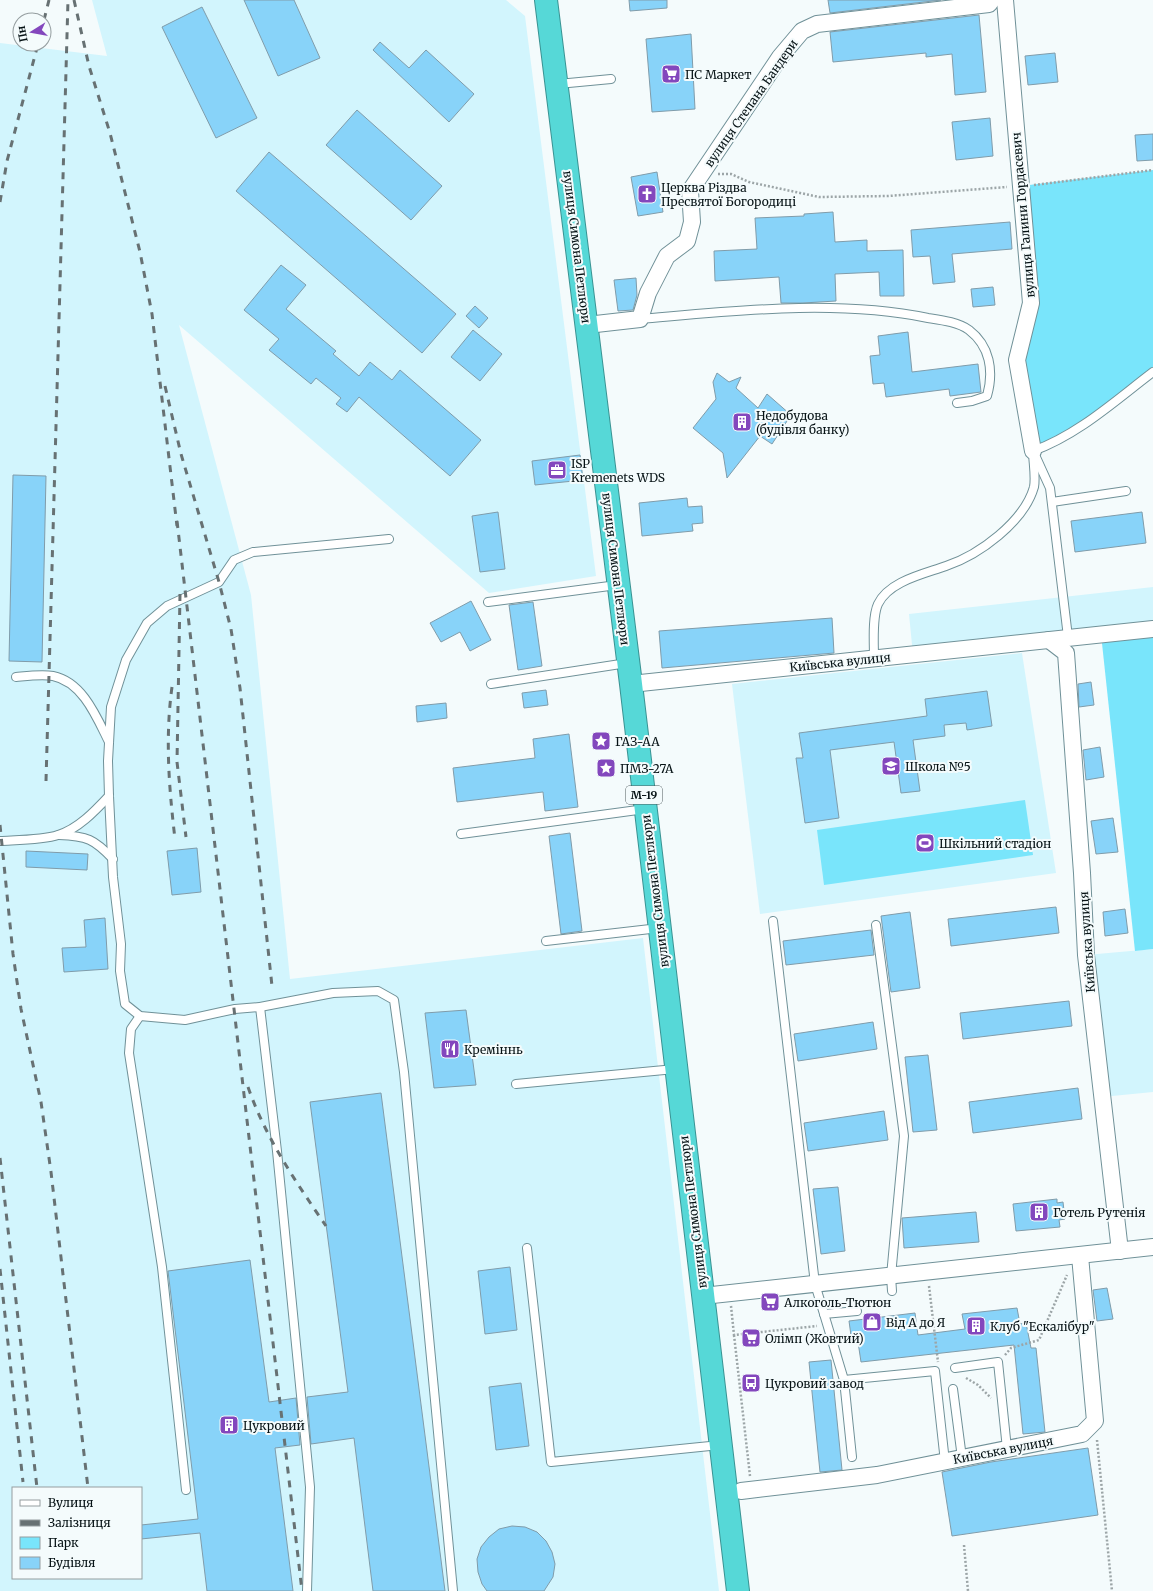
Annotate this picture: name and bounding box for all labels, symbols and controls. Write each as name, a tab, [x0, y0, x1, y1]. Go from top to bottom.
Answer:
north arrow	[12, 12, 52, 52]
text: Пн	[14, 24, 31, 43]
street label: вулиця Степана Бандери	[701, 36, 801, 170]
supermarket icon: ПС Маркет	[660, 63, 682, 85]
place label: ПС Маркет	[685, 67, 752, 82]
street label: вулиця Галини Гордасевич	[1008, 131, 1038, 298]
street label: вулиця Симона Петлюри	[560, 170, 594, 324]
place label: Церква Різдва Пресвятої Богородиці	[661, 180, 796, 209]
church icon: Церква Різдва Пресвятої Богородиці	[636, 183, 658, 205]
place label: Недобудова (будівля банку)	[756, 408, 849, 437]
building icon: Недобудова (будівля банку)	[731, 411, 753, 433]
place label: ISP Kremenets WDS	[571, 456, 665, 485]
office icon: ISP Kremenets WDS	[546, 459, 568, 481]
street label: вулиця Симона Петлюри	[599, 492, 633, 646]
street label: Київська вулиця	[789, 649, 891, 675]
place icon: ГАЗ-АА	[590, 730, 612, 752]
place label: ГАЗ-АА	[615, 734, 660, 749]
school or university icon: Школа №5	[880, 755, 902, 777]
place icon: ПМЗ-27А	[595, 757, 617, 779]
place label: Школа №5	[905, 759, 971, 774]
place label: ПМЗ-27А	[620, 761, 674, 776]
road number: М-19	[626, 786, 662, 804]
street label: вулиця Симона Петлюри	[638, 814, 672, 968]
sports icon: Шкільний стадіон	[914, 832, 936, 854]
place label: Шкільний стадіон	[939, 836, 1051, 851]
street label: Київська вулиця	[1076, 891, 1098, 993]
restaurant icon: Креміннь	[439, 1038, 461, 1060]
place label: Креміннь	[464, 1042, 523, 1057]
street label: вулиця Симона Петлюри	[676, 1135, 710, 1289]
building icon: Готель Рутенія	[1028, 1201, 1050, 1223]
place label: Готель Рутенія	[1053, 1205, 1145, 1220]
supermarket icon: Алкоголь-Тютюн	[759, 1291, 781, 1313]
place label: Алкоголь-Тютюн	[783, 1295, 891, 1310]
shop icon: Від А до Я	[861, 1311, 883, 1333]
place label: Від А до Я	[886, 1315, 946, 1330]
building icon: Клуб "Ескалібур"	[965, 1315, 987, 1337]
place label: Клуб "Ескалібур"	[990, 1319, 1095, 1334]
supermarket icon: Олімп (Жовтий)	[740, 1327, 762, 1349]
place label: Олімп (Жовтий)	[765, 1331, 864, 1346]
bus stop icon: Цукровий завод	[740, 1372, 762, 1394]
place label: Цукровий завод	[765, 1376, 864, 1391]
building icon: Цукровий	[218, 1414, 240, 1436]
place label: Цукровий	[243, 1418, 305, 1433]
street label: Київська вулиця	[952, 1433, 1054, 1467]
legend	[12, 1487, 142, 1579]
text: Вулиця	[48, 1495, 93, 1510]
text: Залізниця	[48, 1515, 111, 1530]
text: Парк	[48, 1535, 79, 1550]
text: Будівля	[48, 1555, 95, 1570]

